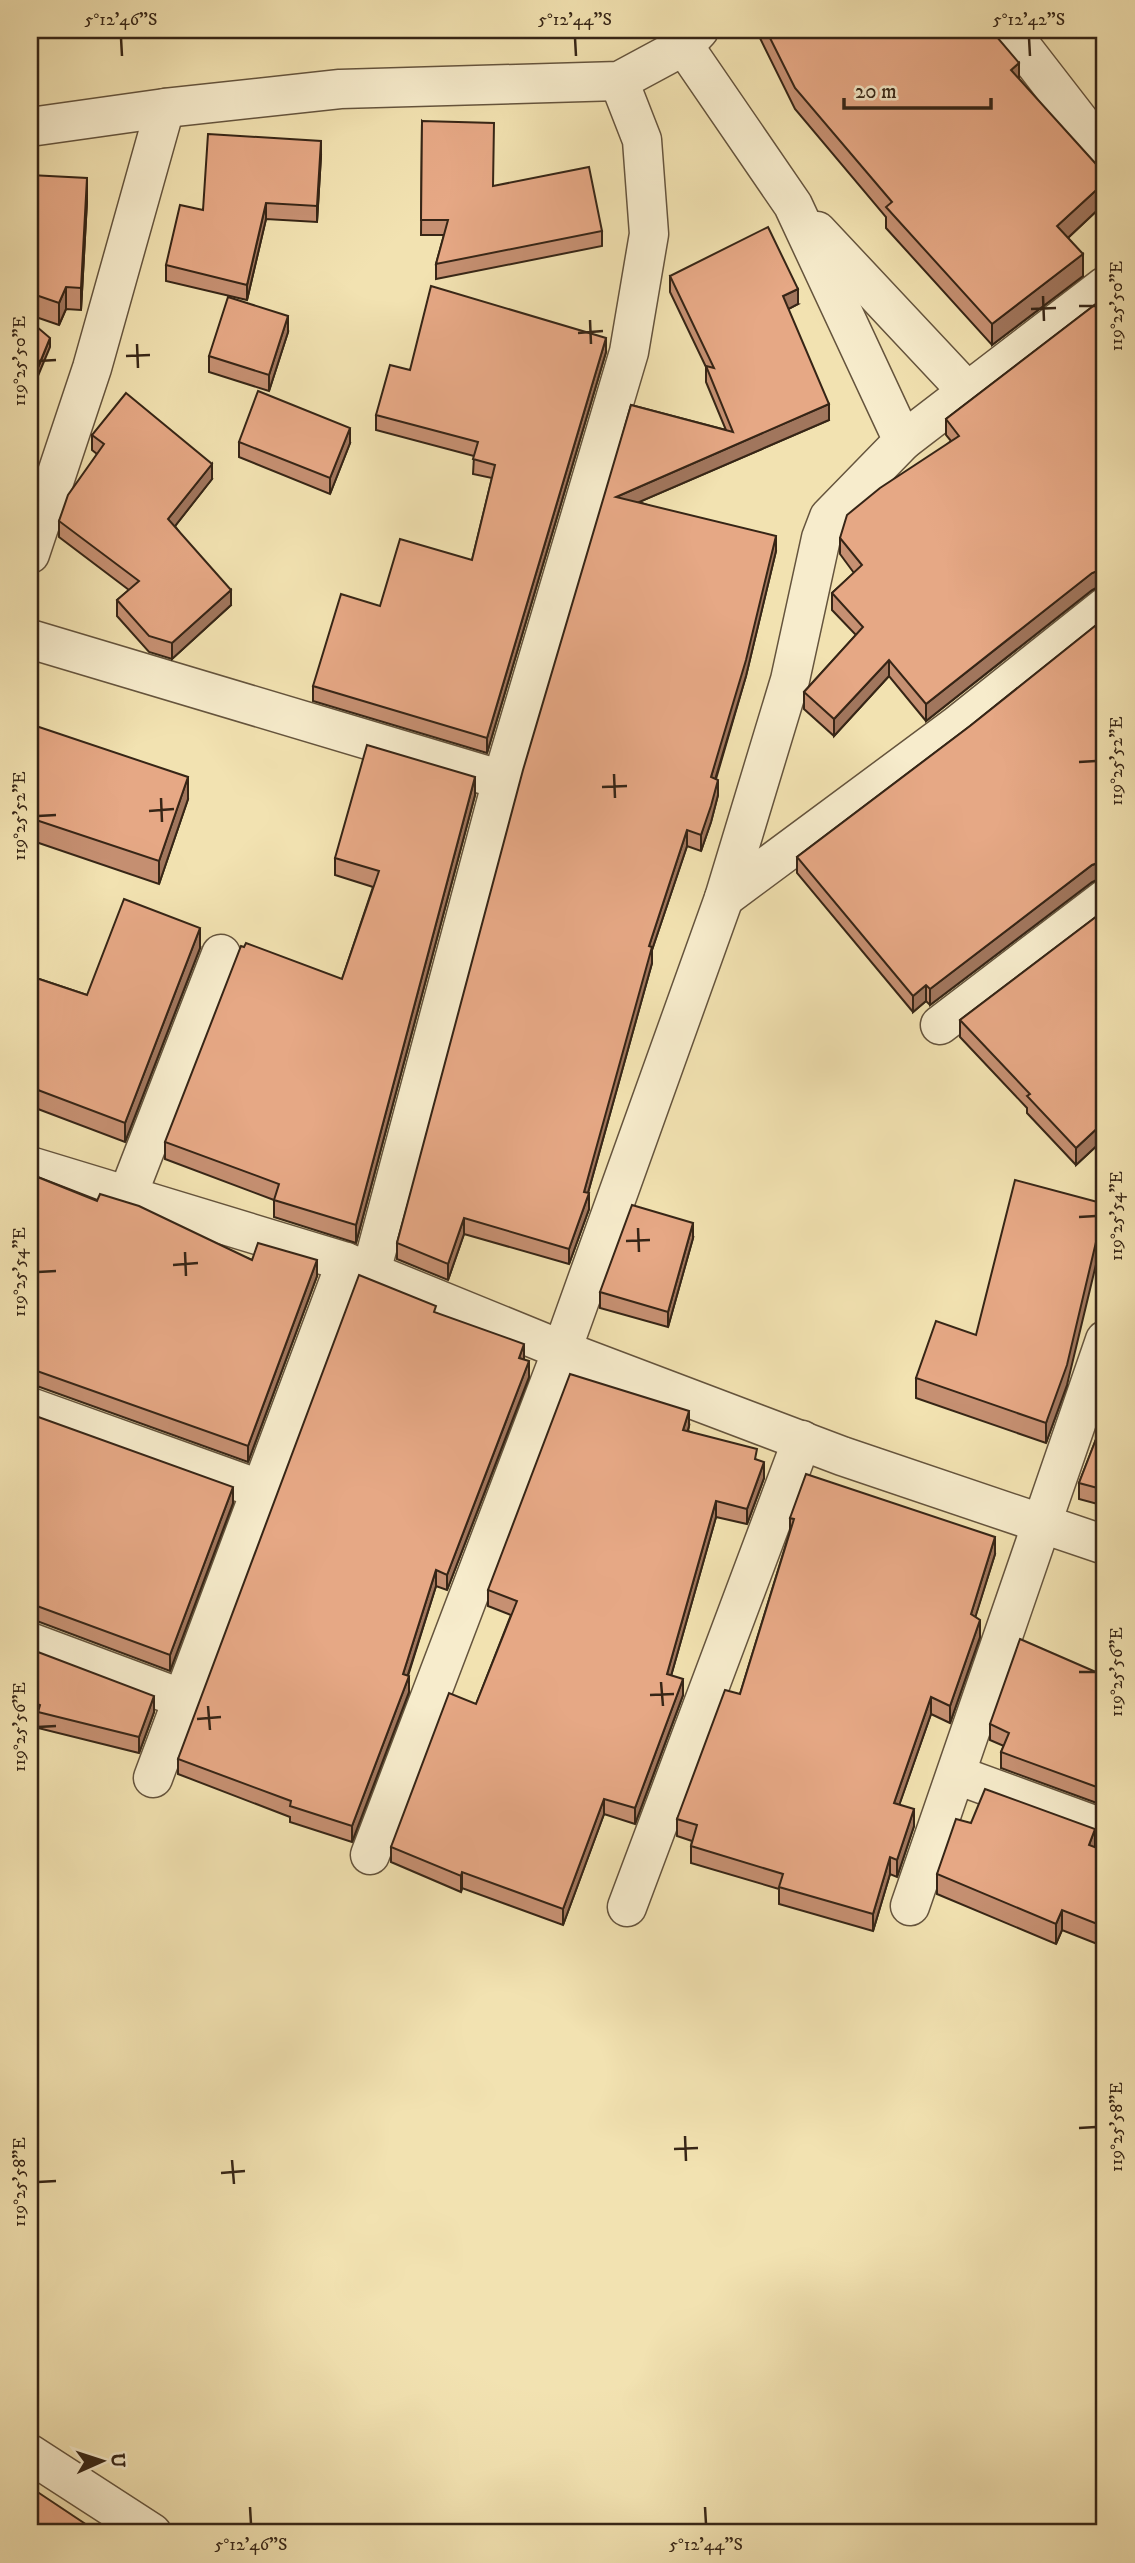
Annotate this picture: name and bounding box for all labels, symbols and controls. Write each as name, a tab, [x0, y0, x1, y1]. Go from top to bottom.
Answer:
text: 5°12'46"S	[85, 9, 157, 31]
text: 5°12'44"S	[538, 9, 612, 31]
text: 5°12'42"S	[993, 9, 1065, 31]
scale bar	[844, 66, 992, 110]
text: 20 m	[855, 79, 897, 105]
text: 119°25'50"E	[1106, 260, 1128, 351]
text: 119°25'50"E	[9, 315, 31, 406]
text: 119°25'52"E	[1106, 716, 1128, 806]
text: 119°25'52"E	[9, 771, 31, 861]
text: 119°25'54"E	[1106, 1171, 1128, 1261]
text: 119°25'54"E	[9, 1227, 31, 1317]
text: 119°25'56"E	[1106, 1627, 1128, 1717]
text: 119°25'56"E	[9, 1682, 31, 1772]
text: 119°25'58"E	[1106, 2082, 1128, 2172]
text: 119°25'58"E	[9, 2137, 31, 2227]
north arrow	[66, 2426, 136, 2496]
text: U	[106, 2452, 129, 2468]
text: 5°12'46"S	[215, 2534, 287, 2556]
text: 5°12'44"S	[669, 2534, 743, 2556]

